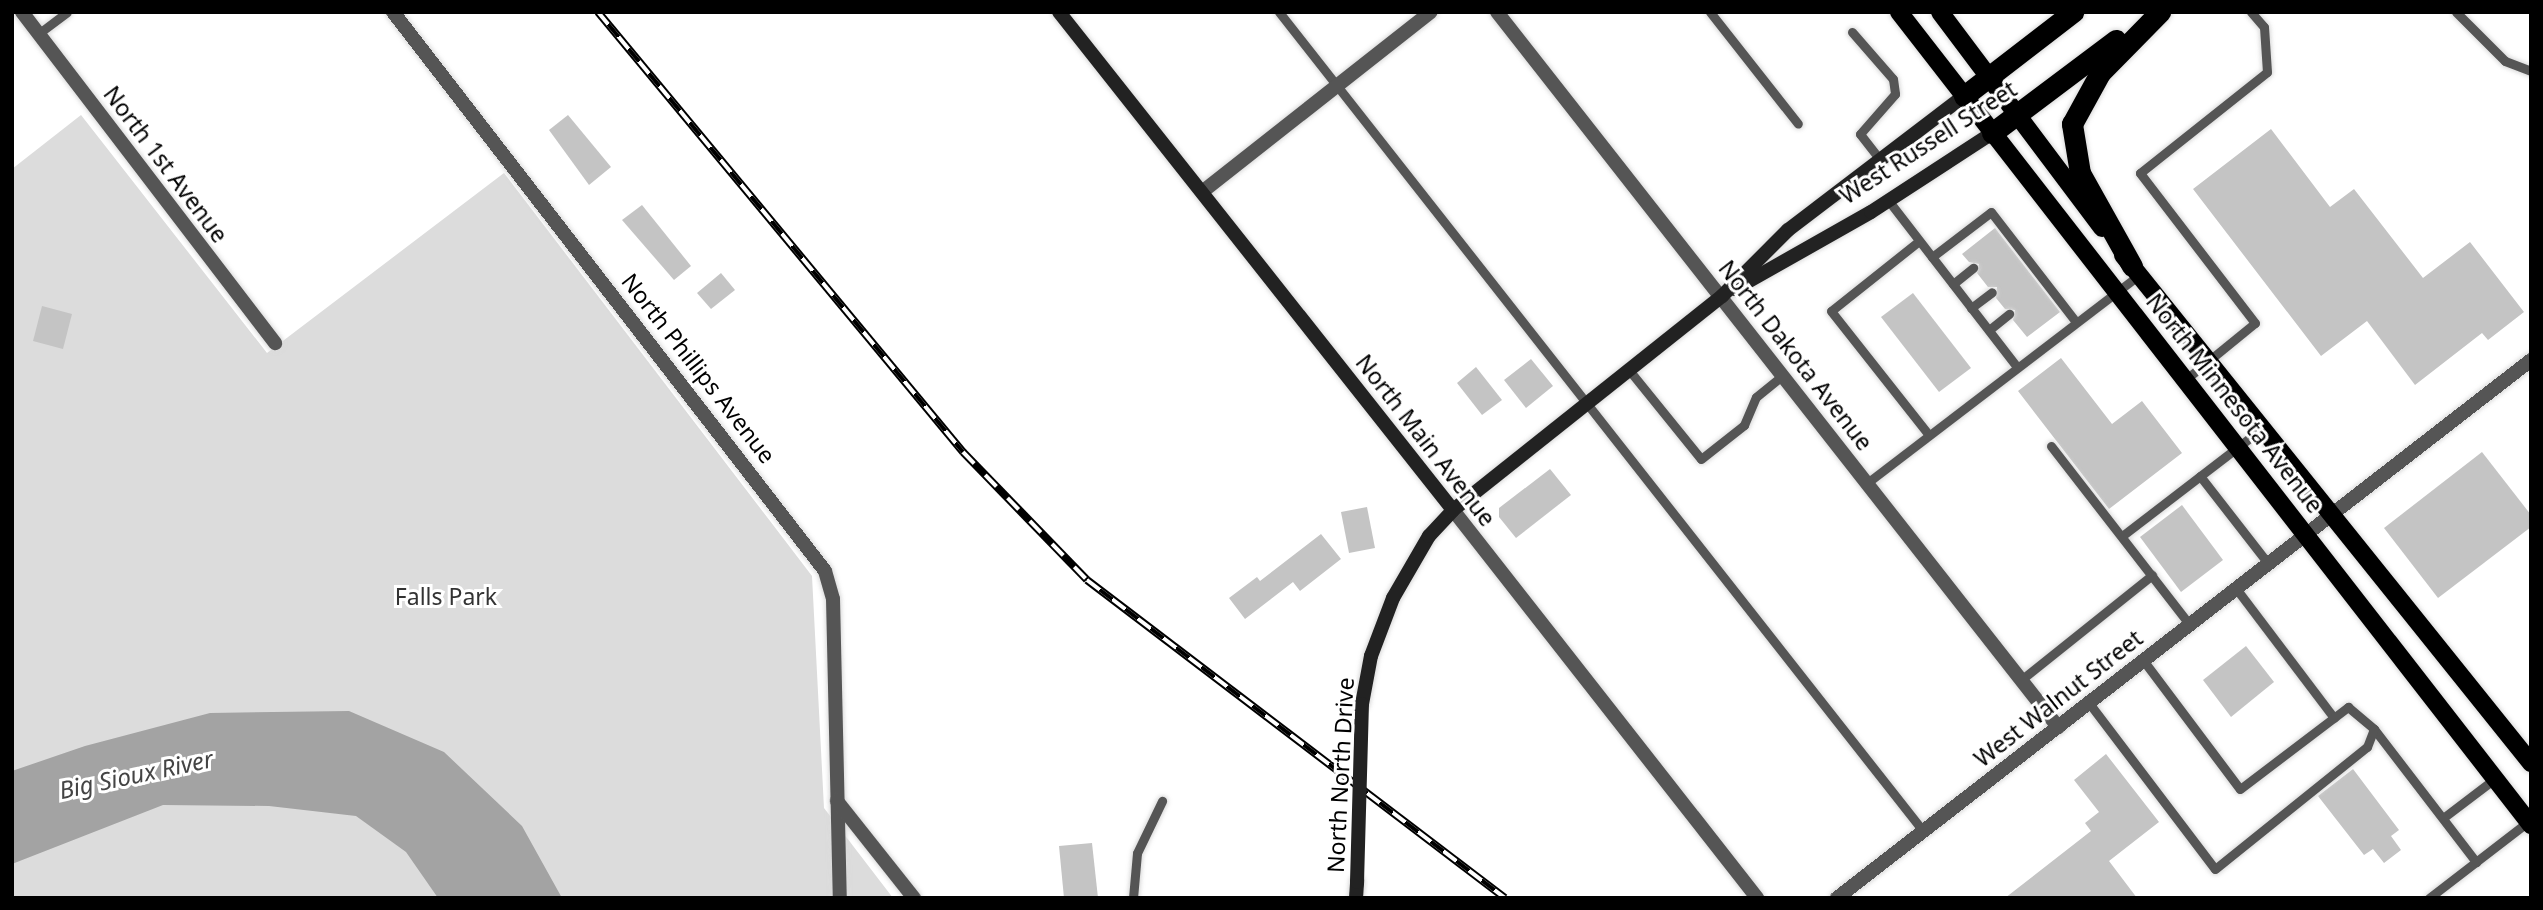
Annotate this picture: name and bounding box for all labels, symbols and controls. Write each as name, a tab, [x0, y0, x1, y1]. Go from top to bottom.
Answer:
street label: West Russell Street	[1835, 75, 2021, 209]
street label: North 1st Avenue	[98, 80, 234, 248]
street label: North Dakota Avenue	[1713, 255, 1879, 455]
street label: North Phillips Avenue	[616, 268, 782, 468]
street label: North Minnesota Avenue	[2141, 288, 2329, 518]
street label: North Main Avenue	[1350, 349, 1502, 531]
park label: Falls Park	[395, 582, 497, 610]
street label: West Walnut Street	[1968, 624, 2148, 772]
street label: North North Drive	[1321, 677, 1359, 873]
water label: Big Sioux River	[56, 744, 216, 804]

